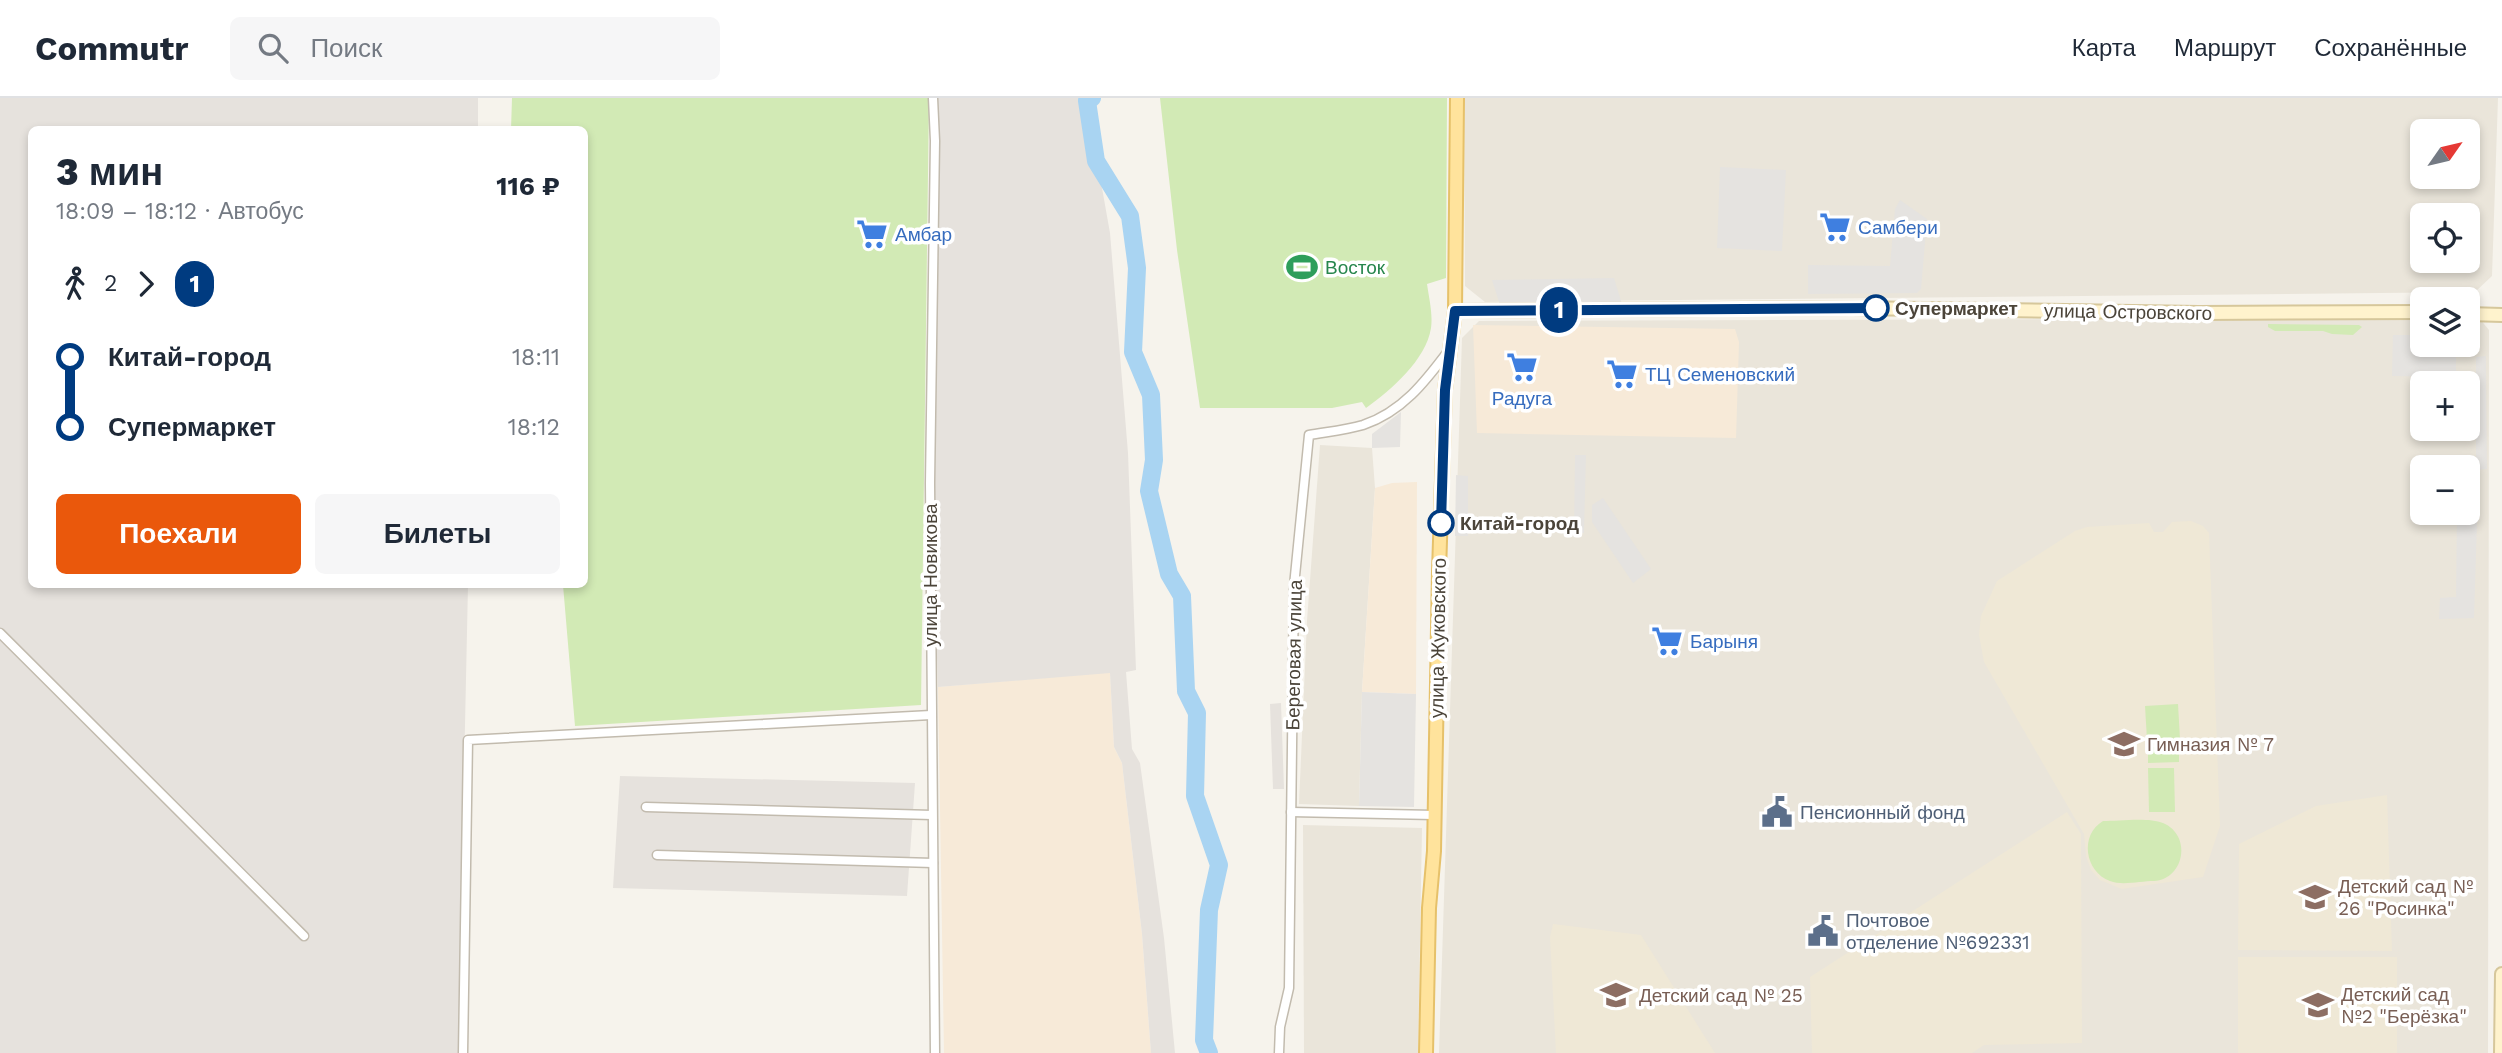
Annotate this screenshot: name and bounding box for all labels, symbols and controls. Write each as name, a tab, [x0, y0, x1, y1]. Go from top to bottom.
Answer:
search box	[230, 17, 720, 80]
text: Commutr	[35, 29, 188, 68]
icon: search	[254, 29, 292, 67]
text: Поиск	[310, 33, 382, 63]
text: Карта	[2072, 34, 2136, 62]
text: Маршрут	[2174, 34, 2276, 62]
text: Сохранённые	[2314, 34, 2467, 62]
north arrow	[2410, 119, 2480, 189]
map controls	[2410, 119, 2480, 525]
text: 3 мин	[56, 150, 163, 194]
text: 116 ₽	[496, 171, 560, 201]
text: 18:09 – 18:12 · Автобус	[56, 198, 304, 225]
button: locate	[2410, 203, 2480, 273]
supermarket icon: Самбери	[1818, 210, 1852, 244]
place label: Самбери	[1858, 216, 1938, 239]
supermarket icon: Амбар	[855, 217, 889, 251]
place label: Амбар	[895, 223, 952, 246]
sports icon: Восток	[1285, 250, 1319, 284]
place label: Восток	[1325, 256, 1386, 279]
icon: walk	[56, 265, 94, 303]
icon: forward	[127, 265, 165, 303]
text: 2	[104, 270, 117, 297]
text: 1	[189, 270, 200, 298]
line badge: 1	[1536, 287, 1582, 333]
button: layers	[2410, 287, 2480, 357]
marker: Супермаркет	[1863, 295, 1889, 321]
text: 1	[1554, 296, 1564, 324]
place label: Супермаркет	[1895, 297, 2018, 320]
street label: улица Островского	[2044, 299, 2212, 325]
text: Китай-город	[108, 342, 271, 372]
text: 18:11	[512, 344, 560, 371]
supermarket icon: Радуга	[1505, 350, 1539, 384]
supermarket icon: ТЦ Семеновский	[1605, 357, 1639, 391]
place label: ТЦ Семеновский	[1645, 363, 1795, 386]
button: +	[2410, 371, 2480, 441]
place label: Радуга	[1492, 387, 1553, 410]
text: Супермаркет	[108, 412, 276, 442]
text: 18:12	[508, 414, 560, 441]
button: −	[2410, 455, 2480, 525]
button: Поехали	[56, 494, 301, 574]
button: Билеты	[315, 494, 560, 574]
street label: улица Новикова	[919, 503, 942, 647]
marker: Китай-город	[1428, 510, 1454, 536]
place label: Китай-город	[1460, 512, 1579, 535]
street label: улица Жуковского	[1425, 558, 1451, 718]
street label: Береговая улица	[1281, 579, 1307, 731]
supermarket icon: Барыня	[1650, 624, 1684, 658]
place label: Барыня	[1690, 630, 1758, 653]
school or university icon: Гимназия № 7	[2107, 727, 2141, 761]
place label: Гимназия № 7	[2147, 733, 2274, 756]
public building icon: Пенсионный фонд	[1760, 795, 1794, 829]
place label: Пенсионный фонд	[1800, 801, 1965, 824]
place label: Детский сад № 26 "Росинка"	[2338, 875, 2473, 920]
school or university icon: Детский сад № 26 "Росинка"	[2298, 880, 2332, 914]
place label: Почтовое отделение №692331	[1846, 909, 2030, 954]
public building icon: Почтовое отделение №692331	[1806, 914, 1840, 948]
school or university icon: Детский сад № 25	[1599, 978, 1633, 1012]
place label: Детский сад №2 "Берёзка"	[2341, 983, 2467, 1028]
place label: Детский сад № 25	[1639, 984, 1803, 1007]
school or university icon: Детский сад №2 "Берёзка"	[2301, 988, 2335, 1022]

